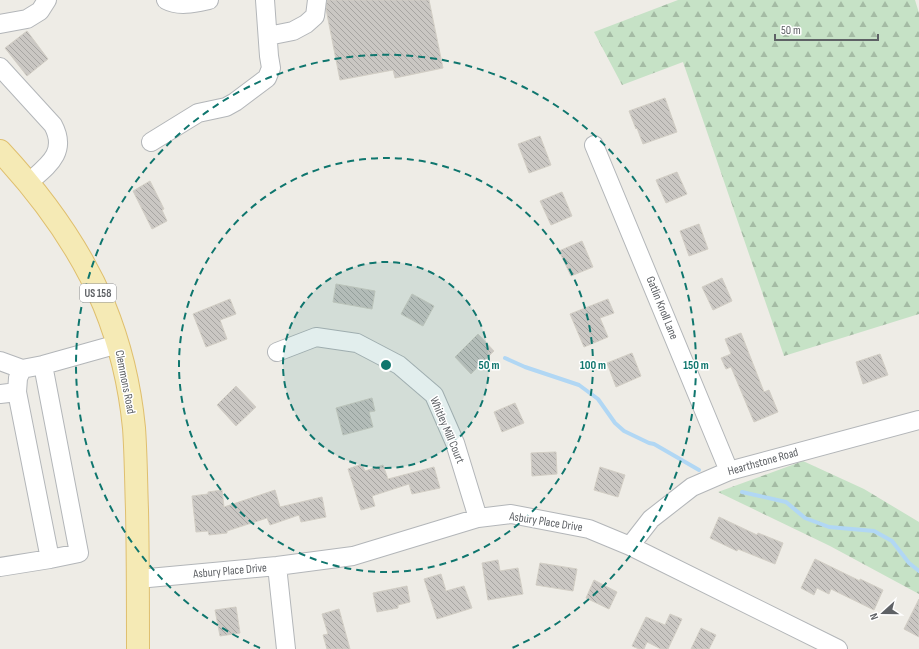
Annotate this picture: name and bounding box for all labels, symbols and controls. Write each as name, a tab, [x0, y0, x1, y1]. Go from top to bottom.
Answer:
scale bar	[775, 16, 878, 42]
text: 50 m	[781, 23, 801, 38]
street label: Gatlin Knoll Lane	[643, 274, 682, 342]
road number: US 158	[80, 284, 116, 302]
street label: Clemmons Road	[111, 349, 139, 415]
centre of rings	[379, 358, 393, 372]
text: 50 m	[479, 358, 499, 373]
text: 100 m	[580, 358, 606, 373]
text: 150 m	[683, 358, 709, 373]
street label: Whitley Mill Court	[426, 394, 468, 466]
street label: Hearthstone Road	[726, 445, 800, 479]
street label: Asbury Place Drive	[507, 509, 584, 535]
street label: Asbury Place Drive	[192, 560, 268, 582]
north arrow	[863, 593, 903, 633]
text: N	[867, 611, 881, 621]

